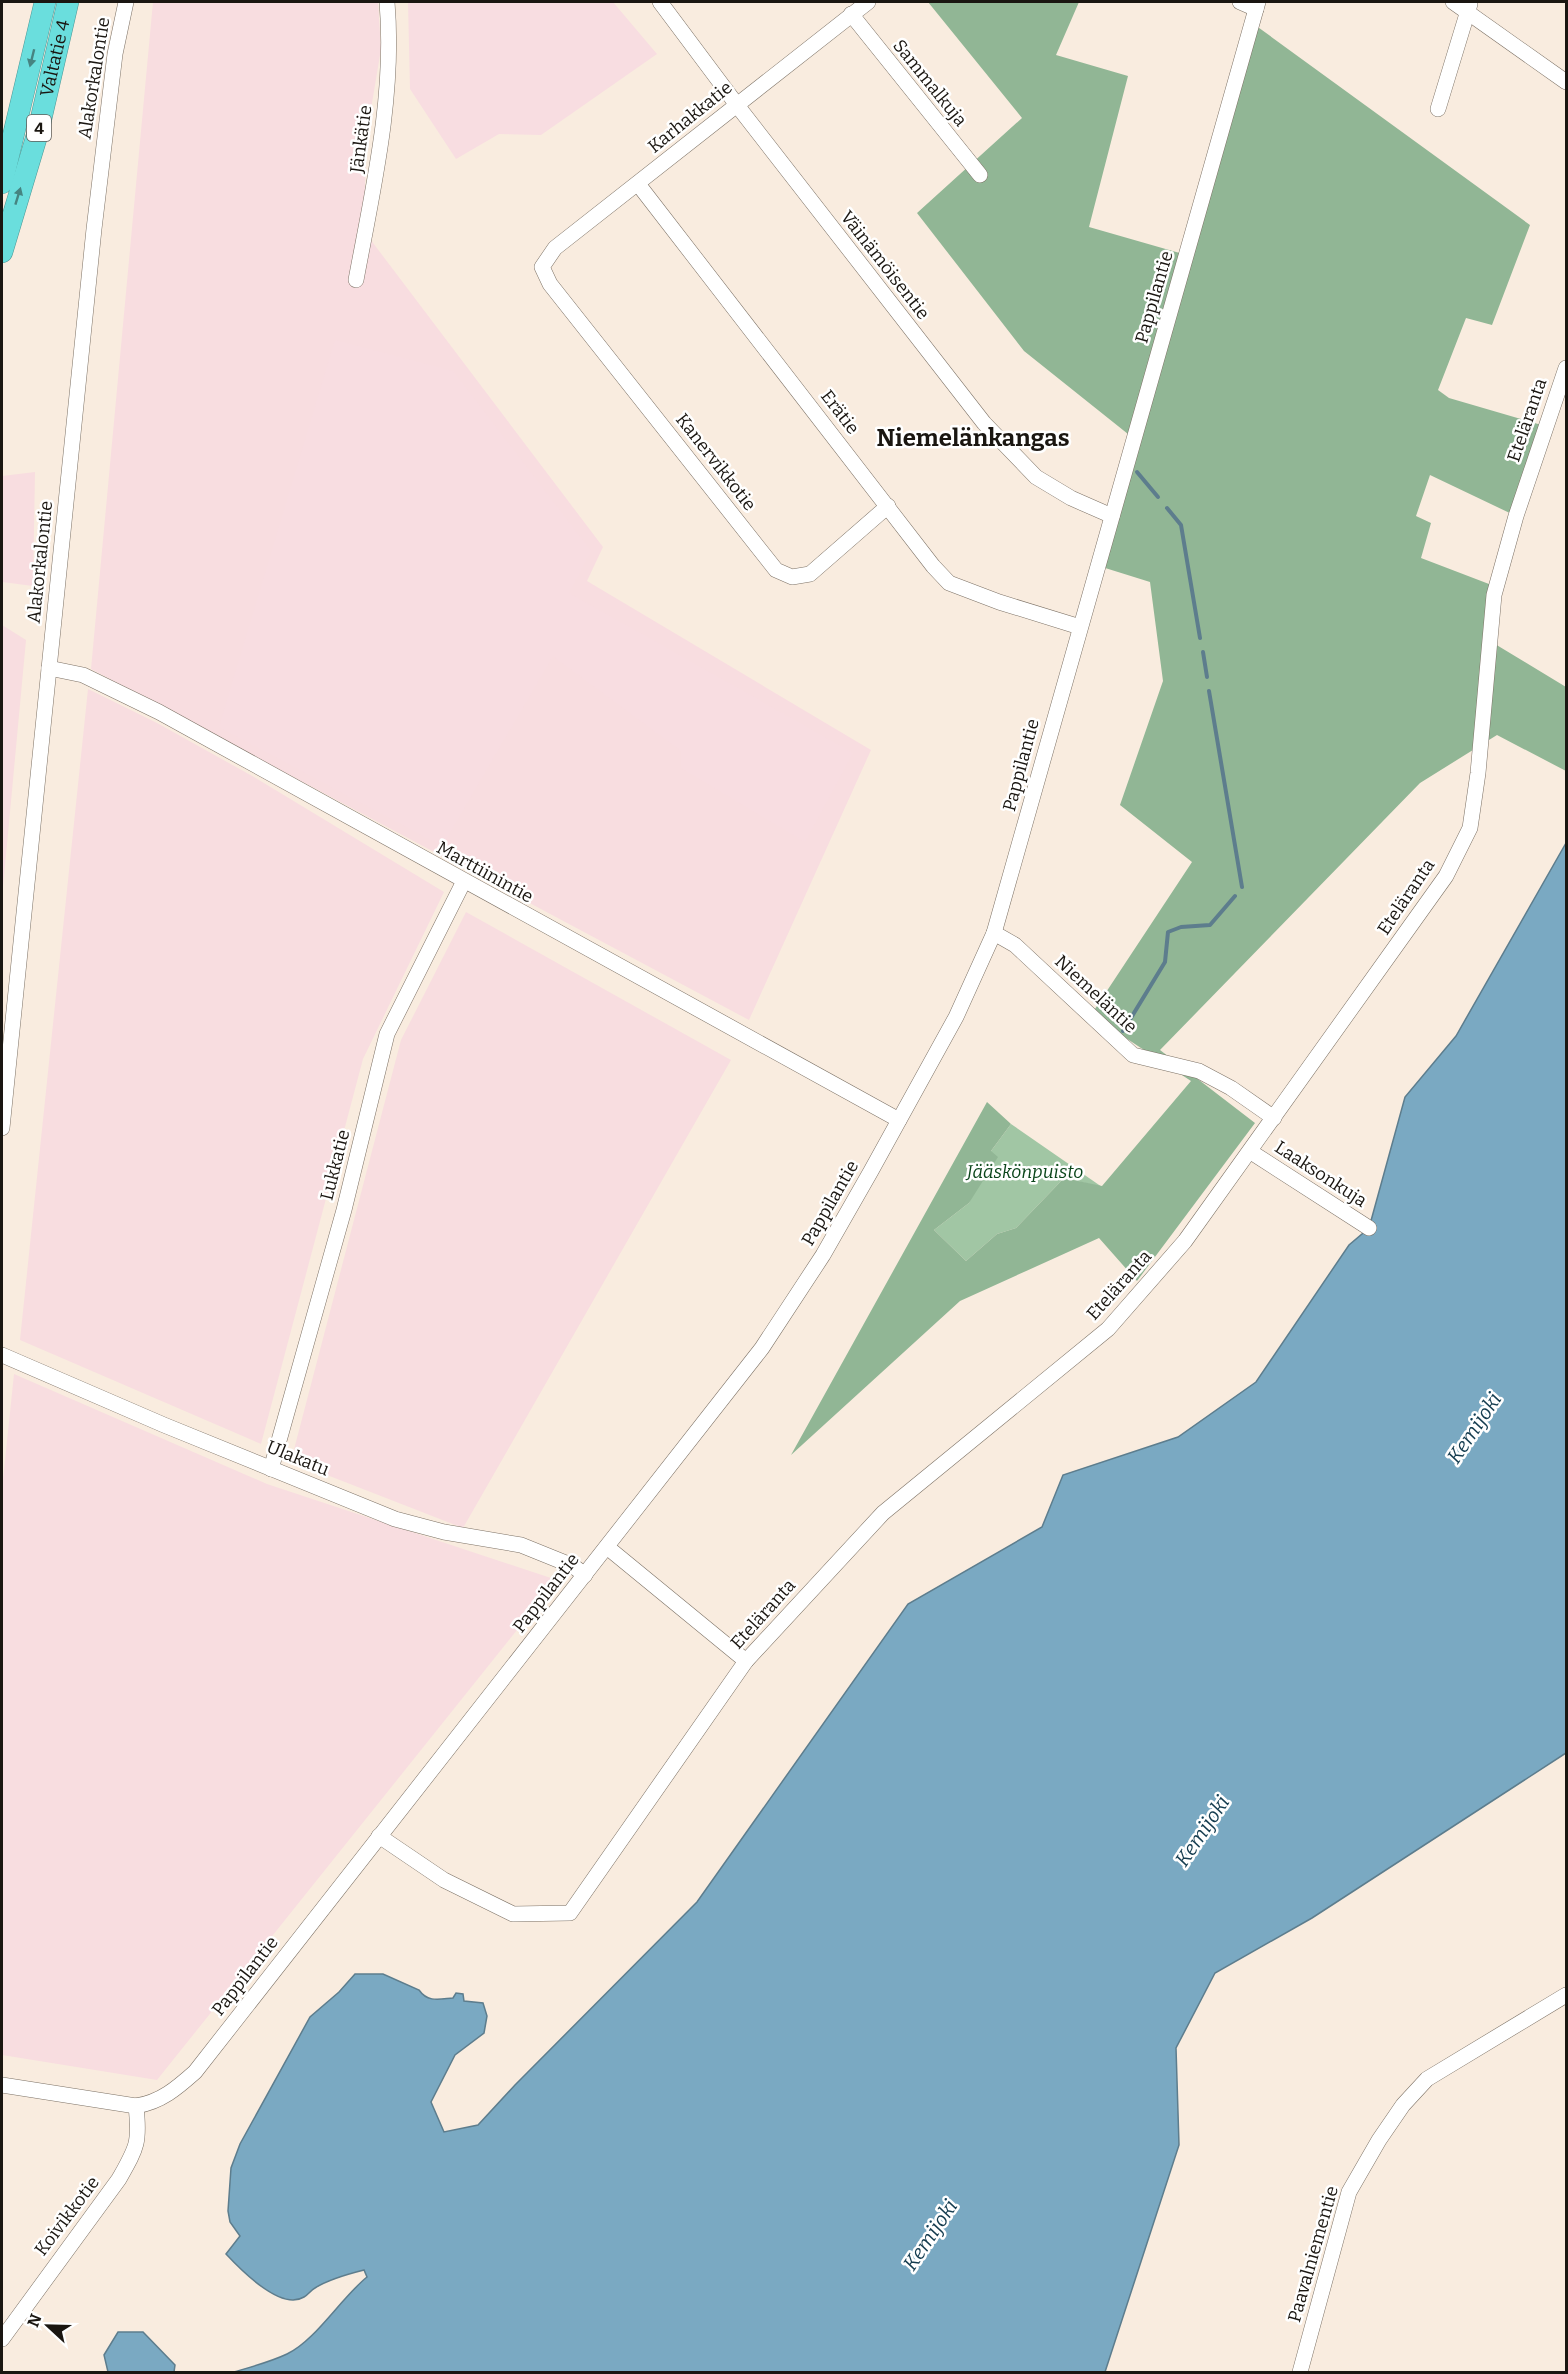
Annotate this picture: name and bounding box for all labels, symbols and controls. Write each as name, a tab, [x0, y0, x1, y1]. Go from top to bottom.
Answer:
street label: Alakorkalontie	[74, 16, 114, 140]
street label: Valtatie 4	[36, 17, 75, 99]
street label: Sammalkuja	[888, 35, 972, 131]
one-way arrow	[26, 49, 36, 68]
street label: Karhakkatie	[644, 76, 736, 158]
street label: Jänkätie	[345, 104, 377, 175]
road number: 4	[27, 115, 51, 141]
one-way arrow	[14, 187, 23, 205]
street label: Väinämöisentie	[836, 206, 934, 324]
street label: Pappilantie	[1130, 248, 1178, 346]
street label: Eteläranta	[1502, 375, 1552, 465]
street label: Erätie	[816, 386, 864, 438]
street label: Kanervikkotie	[671, 409, 761, 515]
district label: Niemelänkangas	[876, 424, 1070, 452]
street label: Alakorkalontie	[23, 500, 57, 624]
street label: Pappilantie	[998, 716, 1044, 814]
street label: Marttiinintie	[433, 836, 537, 908]
street label: Eteläranta	[1373, 855, 1439, 939]
street label: Niemeläntie	[1050, 950, 1142, 1038]
street label: Lukkatie	[316, 1127, 354, 1203]
street label: Laaksonkuja	[1271, 1136, 1371, 1212]
street label: Pappilantie	[797, 1156, 863, 1250]
park label: Jääskönpuisto	[965, 1161, 1083, 1183]
street label: Eteläranta	[1082, 1245, 1156, 1325]
water label: Kemijoki	[1442, 1388, 1507, 1468]
street label: Ulakatu	[263, 1436, 333, 1480]
street label: Pappilantie	[508, 1549, 584, 1637]
street label: Eteläranta	[726, 1574, 800, 1654]
water label: Kemijoki	[1170, 1791, 1235, 1871]
street label: Pappilantie	[207, 1932, 283, 2020]
street label: Koivikkotie	[30, 2172, 104, 2260]
street label: Paavalniementie	[1283, 2183, 1343, 2325]
water label: Kemijoki	[898, 2195, 963, 2275]
north arrow	[18, 2296, 78, 2356]
text: N	[23, 2311, 46, 2330]

